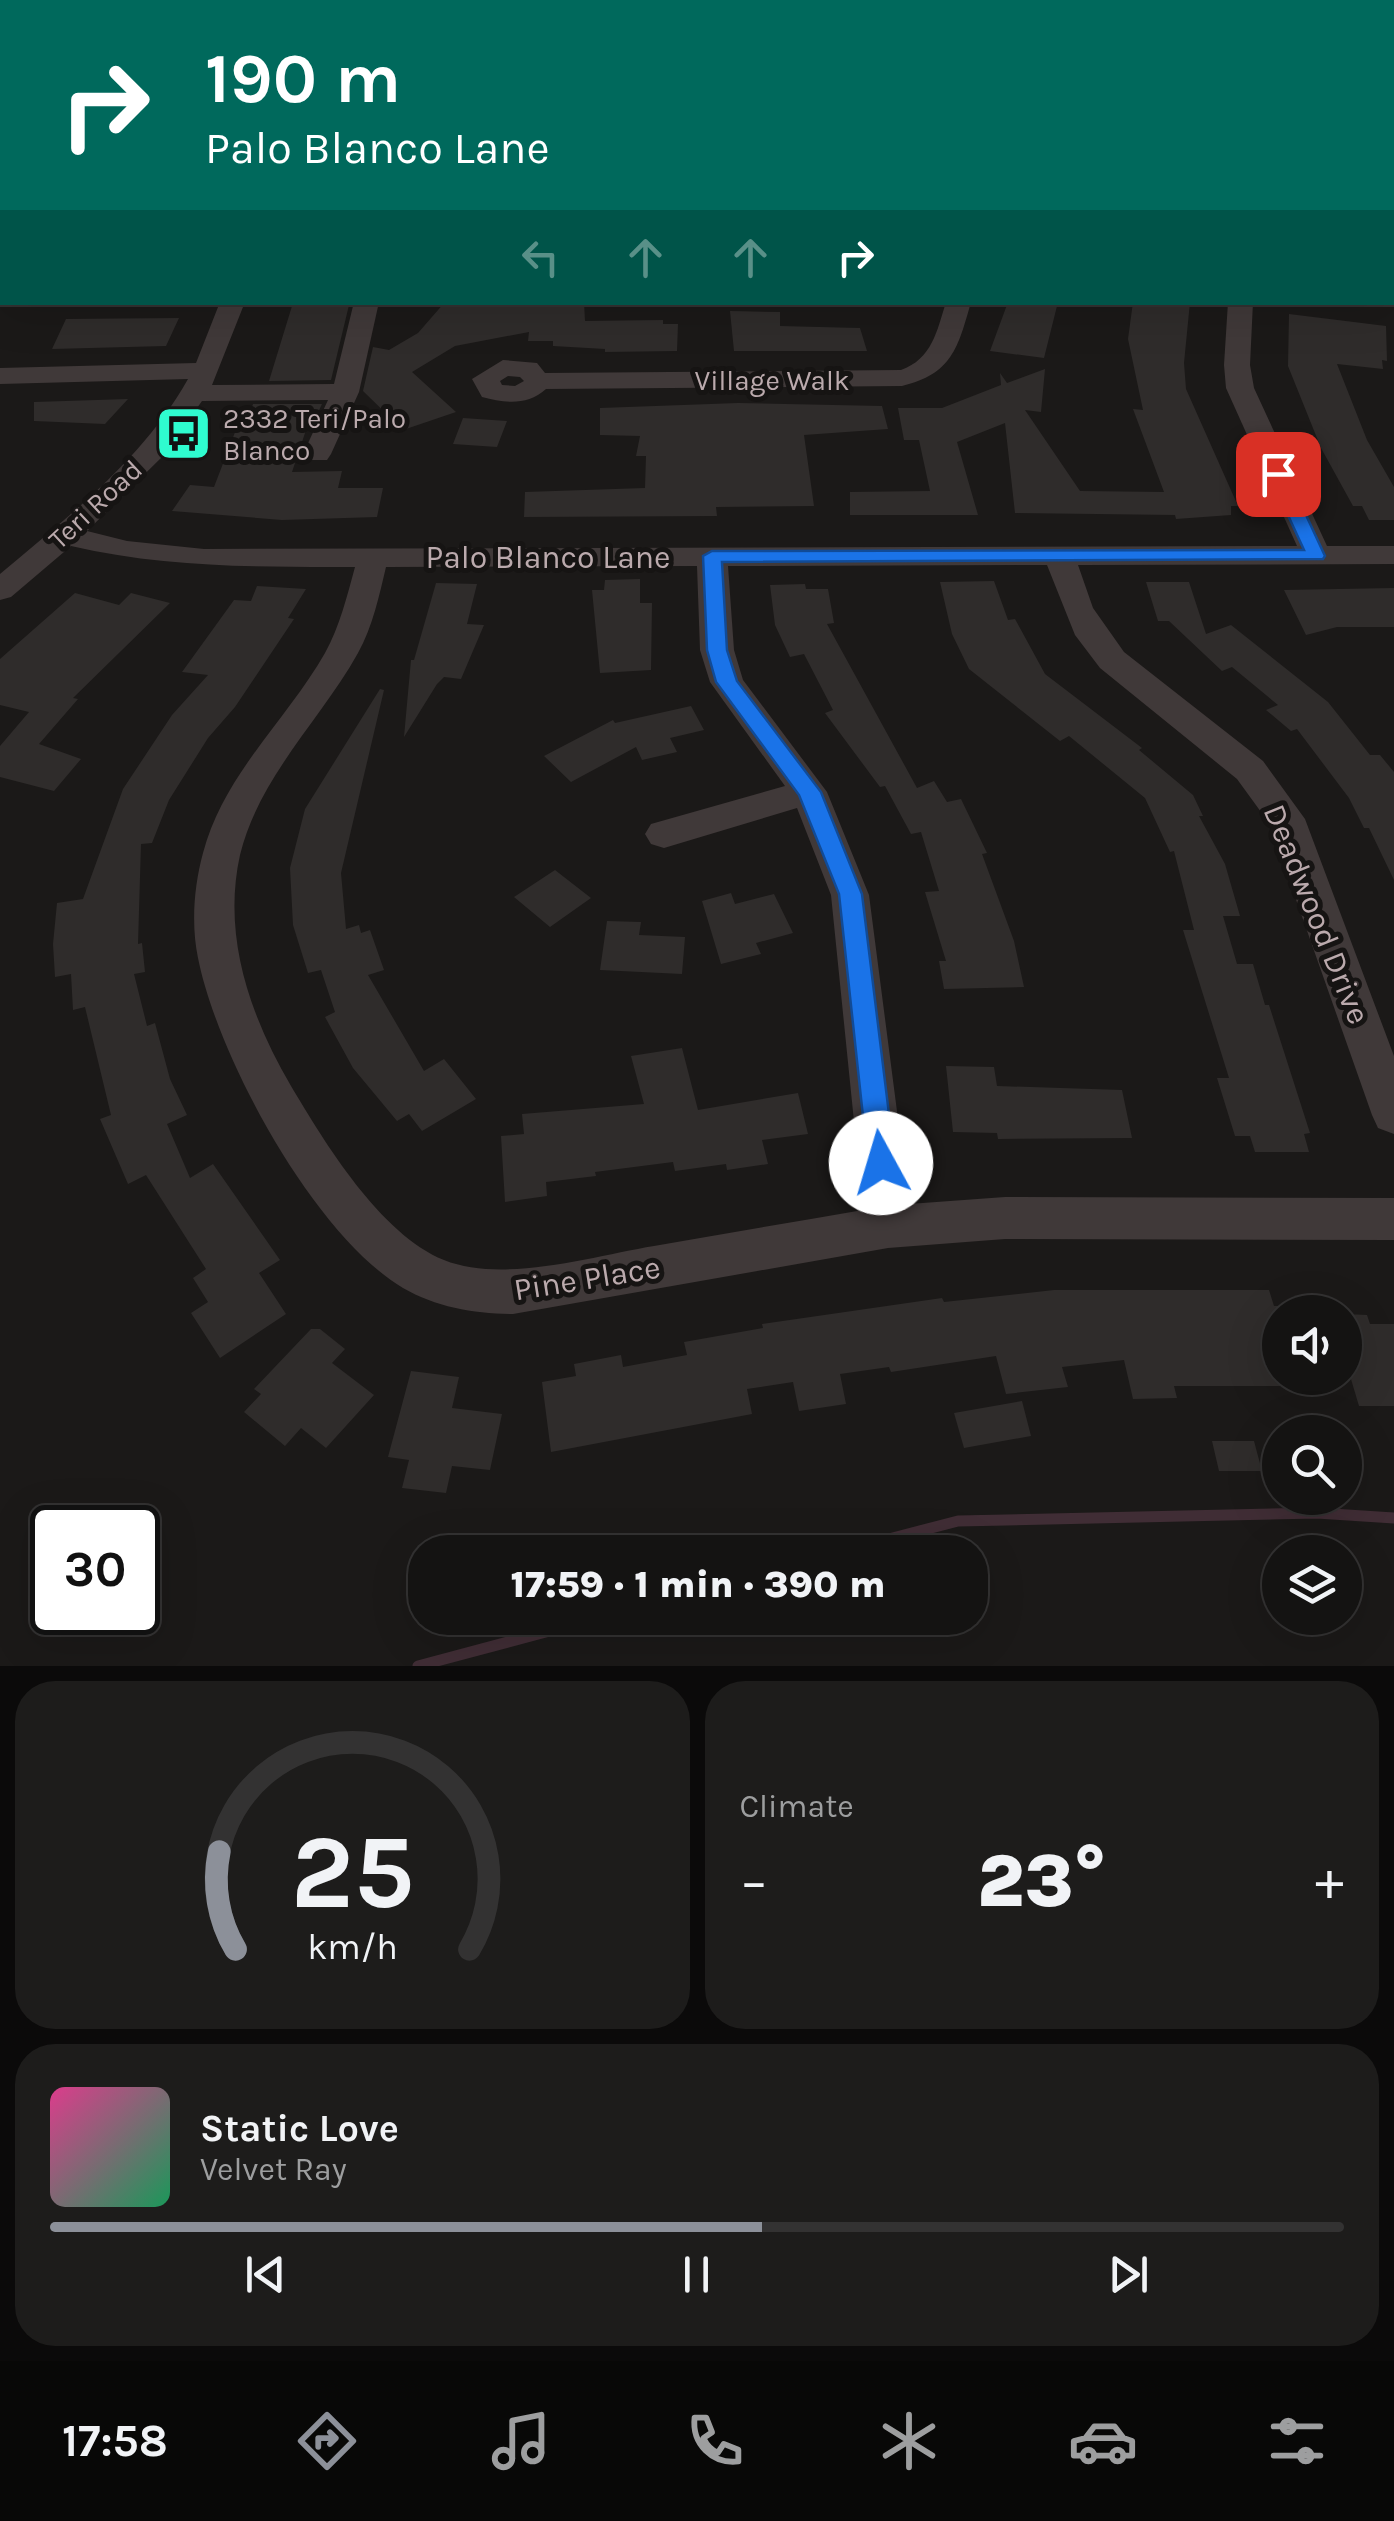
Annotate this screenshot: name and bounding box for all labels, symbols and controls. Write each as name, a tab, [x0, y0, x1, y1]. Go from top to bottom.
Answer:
text: 190 m	[205, 38, 401, 120]
icon: right	[40, 40, 170, 170]
text: Palo Blanco Lane	[205, 122, 550, 174]
icon: left	[513, 230, 568, 285]
icon: ahead	[618, 230, 673, 285]
icon: ahead	[723, 230, 778, 285]
icon: right	[828, 230, 883, 285]
street label: Village Walk	[694, 364, 850, 397]
place label: 2332 Teri/Palo Blanco	[223, 402, 406, 467]
bus stop icon: 2332 Teri/Palo Blanco	[154, 404, 214, 464]
pin	[1236, 432, 1321, 517]
icon: arrive	[1251, 447, 1306, 502]
street label: Teri Road	[42, 453, 149, 556]
street label: Palo Blanco Lane	[425, 539, 671, 576]
street label: Deadwood Drive	[1256, 799, 1377, 1029]
position arrow	[829, 1111, 933, 1215]
street label: Pine Place	[511, 1249, 663, 1308]
map controls	[1262, 1295, 1362, 1635]
button: sound	[1262, 1295, 1362, 1395]
button: search	[1262, 1415, 1362, 1515]
speed limit sign: 30	[30, 1505, 160, 1635]
button: layers	[1262, 1535, 1362, 1635]
text: 17:59 · 1 min · 390 m	[510, 1562, 886, 1607]
text: Climate	[740, 1788, 854, 1825]
text: 25	[291, 1812, 414, 1933]
text: 23°	[977, 1837, 1106, 1925]
text: −	[740, 1849, 768, 1913]
text: +	[1315, 1849, 1344, 1913]
text: km/h	[307, 1926, 398, 1968]
text: Static Love	[200, 2106, 399, 2151]
text: Velvet Ray	[200, 2151, 347, 2188]
icon: previous	[238, 2247, 293, 2302]
icon: pause	[669, 2247, 724, 2302]
icon: next	[1101, 2247, 1156, 2302]
icon: directions	[292, 2406, 362, 2476]
icon: music	[486, 2406, 556, 2476]
icon: phone	[680, 2406, 750, 2476]
icon: climate	[874, 2406, 944, 2476]
icon: car	[1068, 2406, 1138, 2476]
icon: filters	[1262, 2406, 1332, 2476]
text: 17:58	[62, 2415, 168, 2467]

